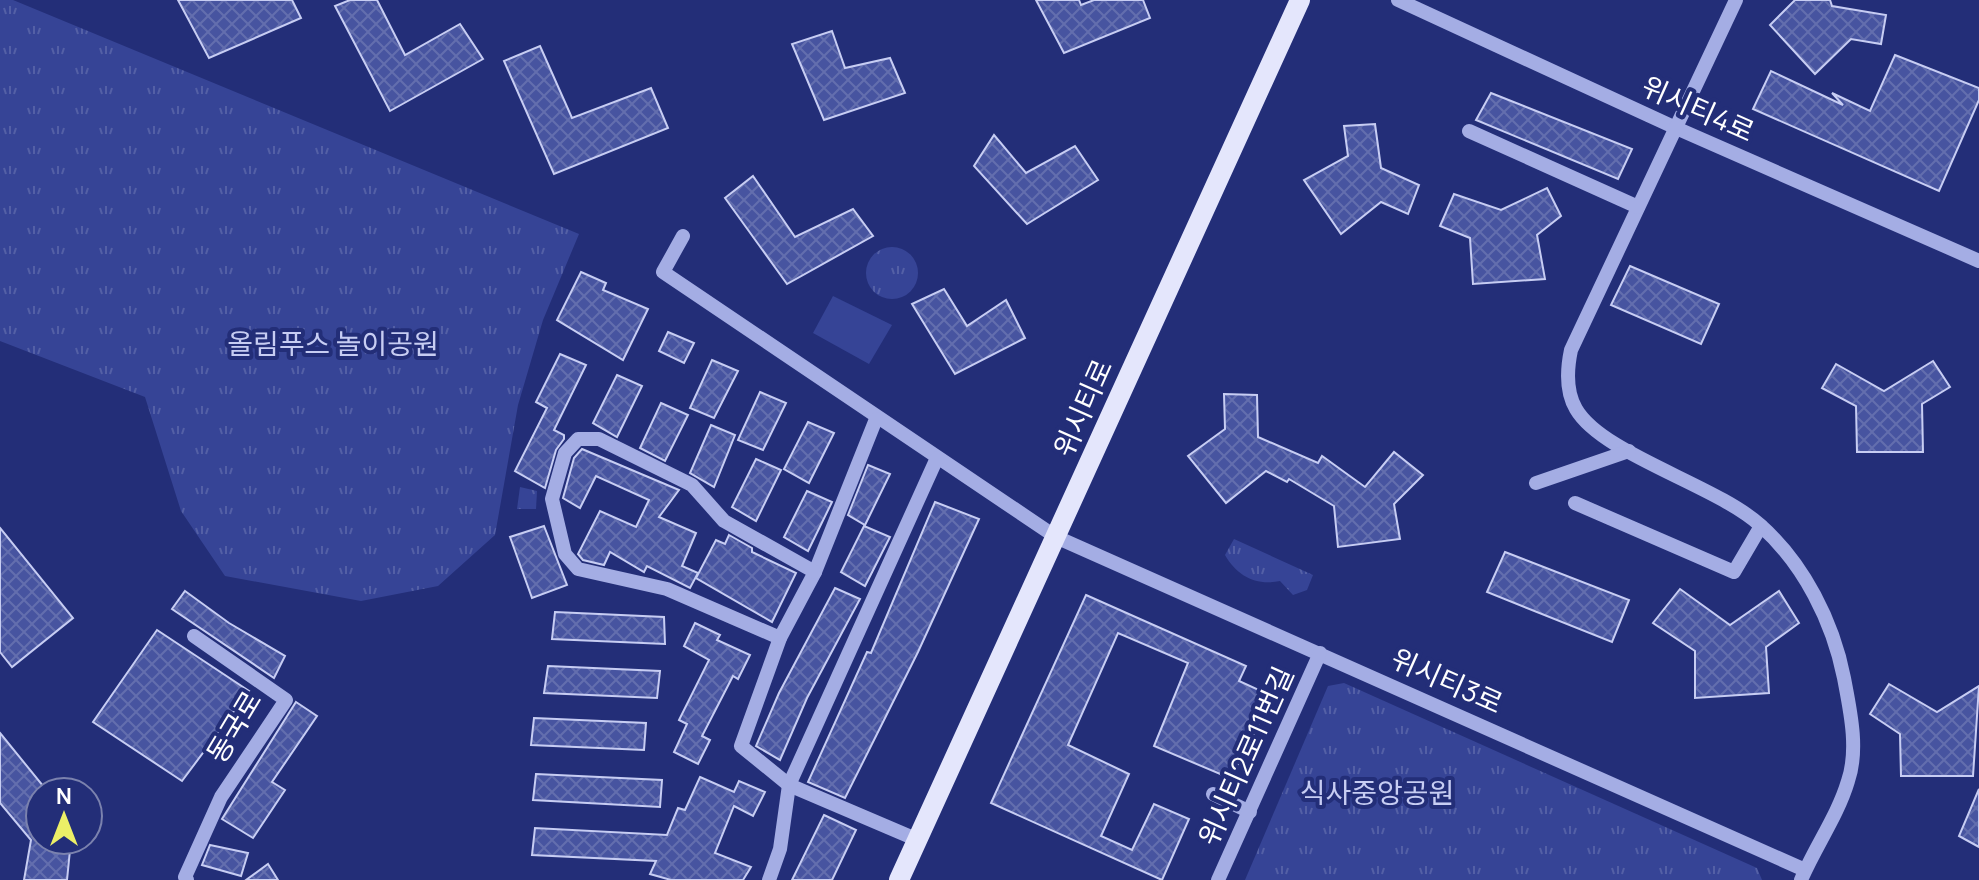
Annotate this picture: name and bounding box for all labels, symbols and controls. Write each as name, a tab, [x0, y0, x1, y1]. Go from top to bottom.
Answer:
street label: 위시티4로	[1636, 66, 1761, 150]
park label: 올림푸스 놀이공원	[227, 324, 439, 362]
street label: 위시티로	[1044, 353, 1120, 462]
street label: 위시티3로	[1386, 639, 1509, 722]
street label: 위시티2로11번길	[1189, 660, 1302, 851]
street label: 동국로	[197, 684, 269, 769]
park label: 식사중앙공원	[1300, 773, 1454, 811]
north arrow	[24, 776, 104, 856]
text: N	[56, 781, 72, 811]

